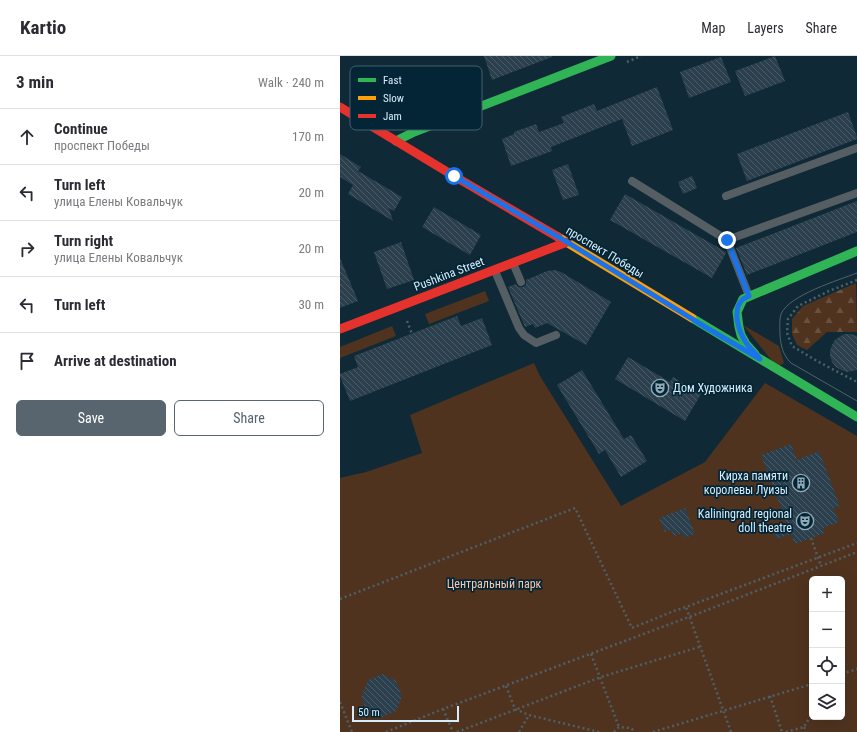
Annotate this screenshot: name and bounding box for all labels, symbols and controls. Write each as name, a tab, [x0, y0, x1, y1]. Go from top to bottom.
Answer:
text: Kartio	[20, 16, 66, 39]
text: Map	[701, 20, 725, 36]
text: Layers	[747, 20, 784, 36]
text: Share	[806, 20, 837, 36]
legend	[350, 66, 482, 130]
text: 3 min	[16, 72, 54, 92]
text: Fast	[383, 74, 402, 87]
text: Walk · 240 m	[258, 75, 324, 90]
text: Slow	[383, 92, 404, 105]
text: Jam	[383, 110, 402, 123]
text: Continue	[54, 120, 108, 138]
icon: ahead	[16, 126, 38, 148]
text: 170 m	[292, 129, 324, 144]
text: проспект Победы	[54, 138, 150, 153]
route start	[445, 167, 463, 185]
text: Turn left	[54, 176, 105, 194]
icon: left	[16, 182, 38, 204]
text: 20 m	[298, 185, 324, 200]
text: улица Елены Ковальчук	[54, 194, 183, 209]
street label: проспект Победы	[563, 223, 647, 281]
route end	[718, 231, 736, 249]
text: Turn right	[54, 232, 113, 250]
icon: right	[16, 238, 38, 260]
text: 20 m	[298, 241, 324, 256]
text: улица Елены Ковальчук	[54, 250, 183, 265]
street label: Pushkina Street	[412, 254, 487, 294]
icon: left	[16, 294, 38, 316]
text: Turn left	[54, 296, 105, 314]
text: 30 m	[298, 297, 324, 312]
icon: arrive	[16, 350, 38, 372]
text: Arrive at destination	[54, 352, 177, 370]
theatre icon: Дом Художника	[650, 378, 670, 398]
place label: Дом Художника	[673, 381, 753, 395]
button: Save	[16, 400, 166, 436]
button: Share	[174, 400, 324, 436]
place label: Кирха памяти королевы Луизы	[704, 469, 788, 497]
building icon: Кирха памяти королевы Луизы	[791, 473, 811, 493]
place label: Kaliningrad regional doll theatre	[698, 507, 792, 535]
theatre icon: Kaliningrad regional doll theatre	[795, 511, 815, 531]
map controls	[809, 576, 845, 720]
button: +	[809, 576, 845, 612]
park label: Центральный парк	[447, 577, 542, 591]
button: −	[809, 612, 845, 648]
button: locate	[809, 648, 845, 684]
button: layers	[809, 684, 845, 720]
scale bar	[352, 704, 459, 723]
text: 50 m	[358, 706, 380, 719]

